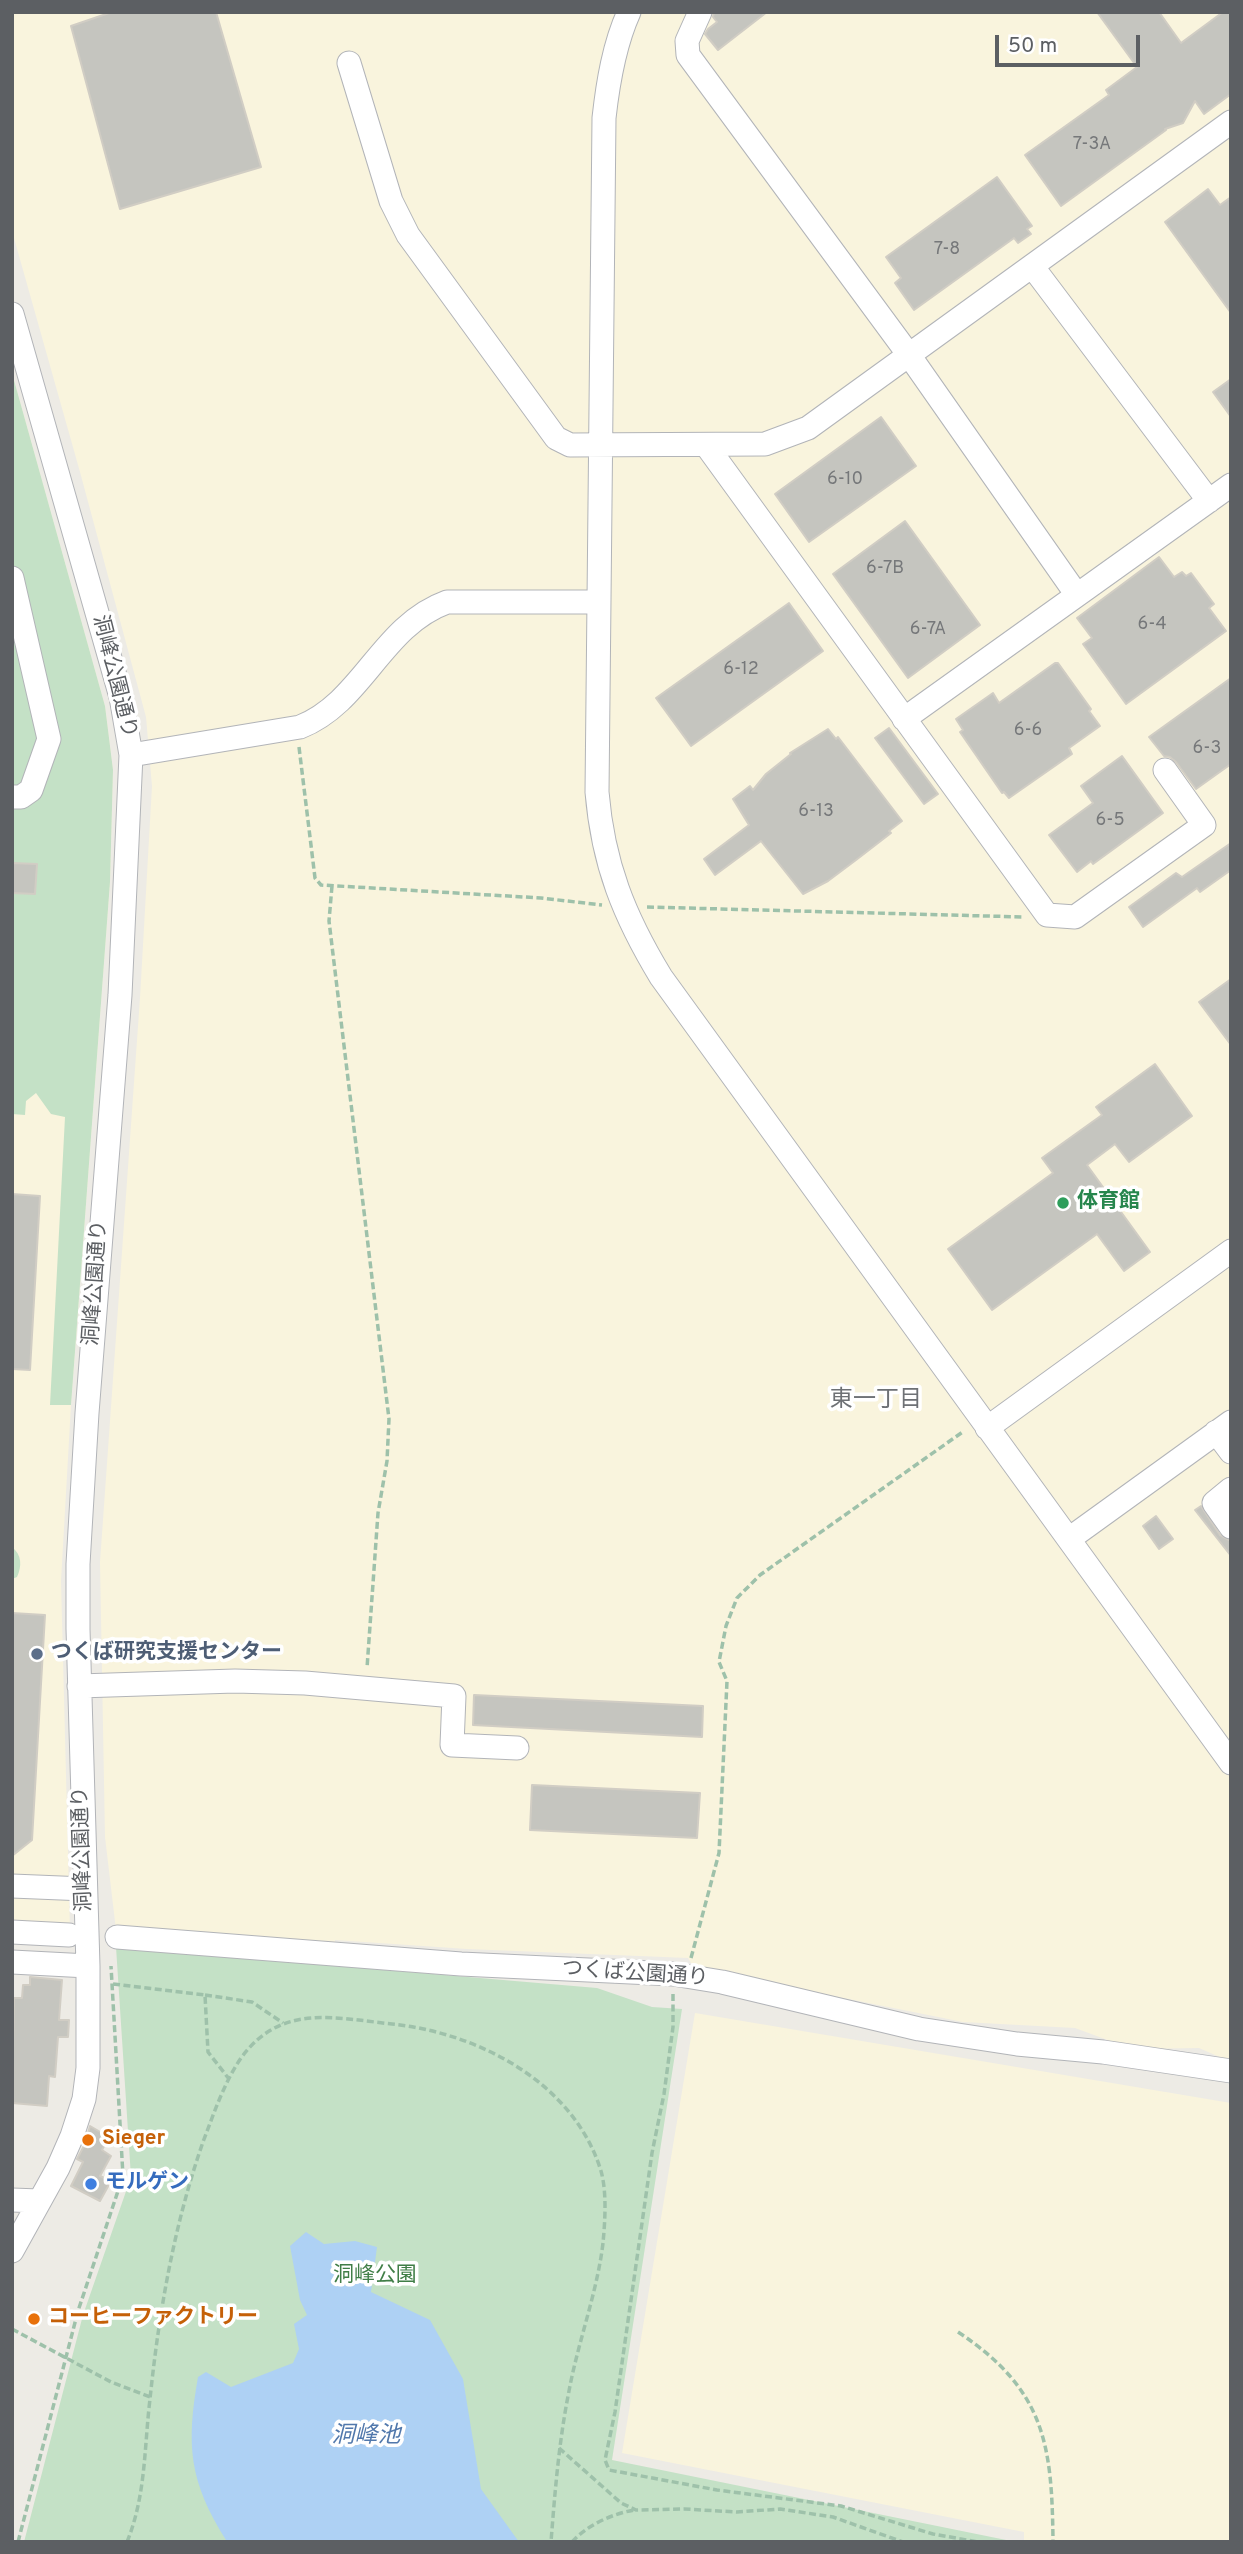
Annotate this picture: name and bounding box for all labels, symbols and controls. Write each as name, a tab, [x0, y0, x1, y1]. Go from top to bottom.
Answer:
scale bar	[998, 21, 1143, 65]
text: 50 m	[1008, 33, 1057, 60]
house number: 7-3A	[1073, 134, 1111, 156]
house number: 7-8	[934, 239, 960, 261]
house number: 6-10	[827, 469, 863, 491]
house number: 6-7B	[866, 558, 904, 580]
street label: 洞峰公園通り	[86, 613, 140, 741]
house number: 6-4	[1137, 614, 1167, 636]
house number: 6-7A	[910, 619, 946, 641]
house number: 6-12	[723, 659, 759, 681]
house number: 6-6	[1014, 720, 1042, 742]
house number: 6-3	[1193, 738, 1221, 760]
house number: 6-13	[798, 801, 834, 823]
house number: 6-5	[1095, 810, 1125, 832]
place label: 体育館	[1077, 1190, 1140, 1216]
marker: 体育館	[1055, 1195, 1071, 1211]
street label: 洞峰公園通り	[80, 1219, 114, 1347]
district label: 東一丁目	[830, 1387, 922, 1415]
place label: つくば研究支援センター	[51, 1641, 282, 1667]
marker: つくば研究支援センター	[29, 1646, 45, 1662]
street label: 洞峰公園通り	[69, 1786, 99, 1912]
street label: つくば公園通り	[561, 1957, 709, 1993]
place label: Sieger	[102, 2127, 165, 2153]
marker: Sieger	[80, 2132, 96, 2148]
place label: モルゲン	[105, 2171, 189, 2197]
marker: モルゲン	[83, 2176, 99, 2192]
park label: 洞峰公園	[333, 2264, 417, 2290]
place label: コーヒーファクトリー	[48, 2306, 258, 2332]
marker: コーヒーファクトリー	[26, 2311, 42, 2327]
water label: 洞峰池	[332, 2423, 400, 2451]

